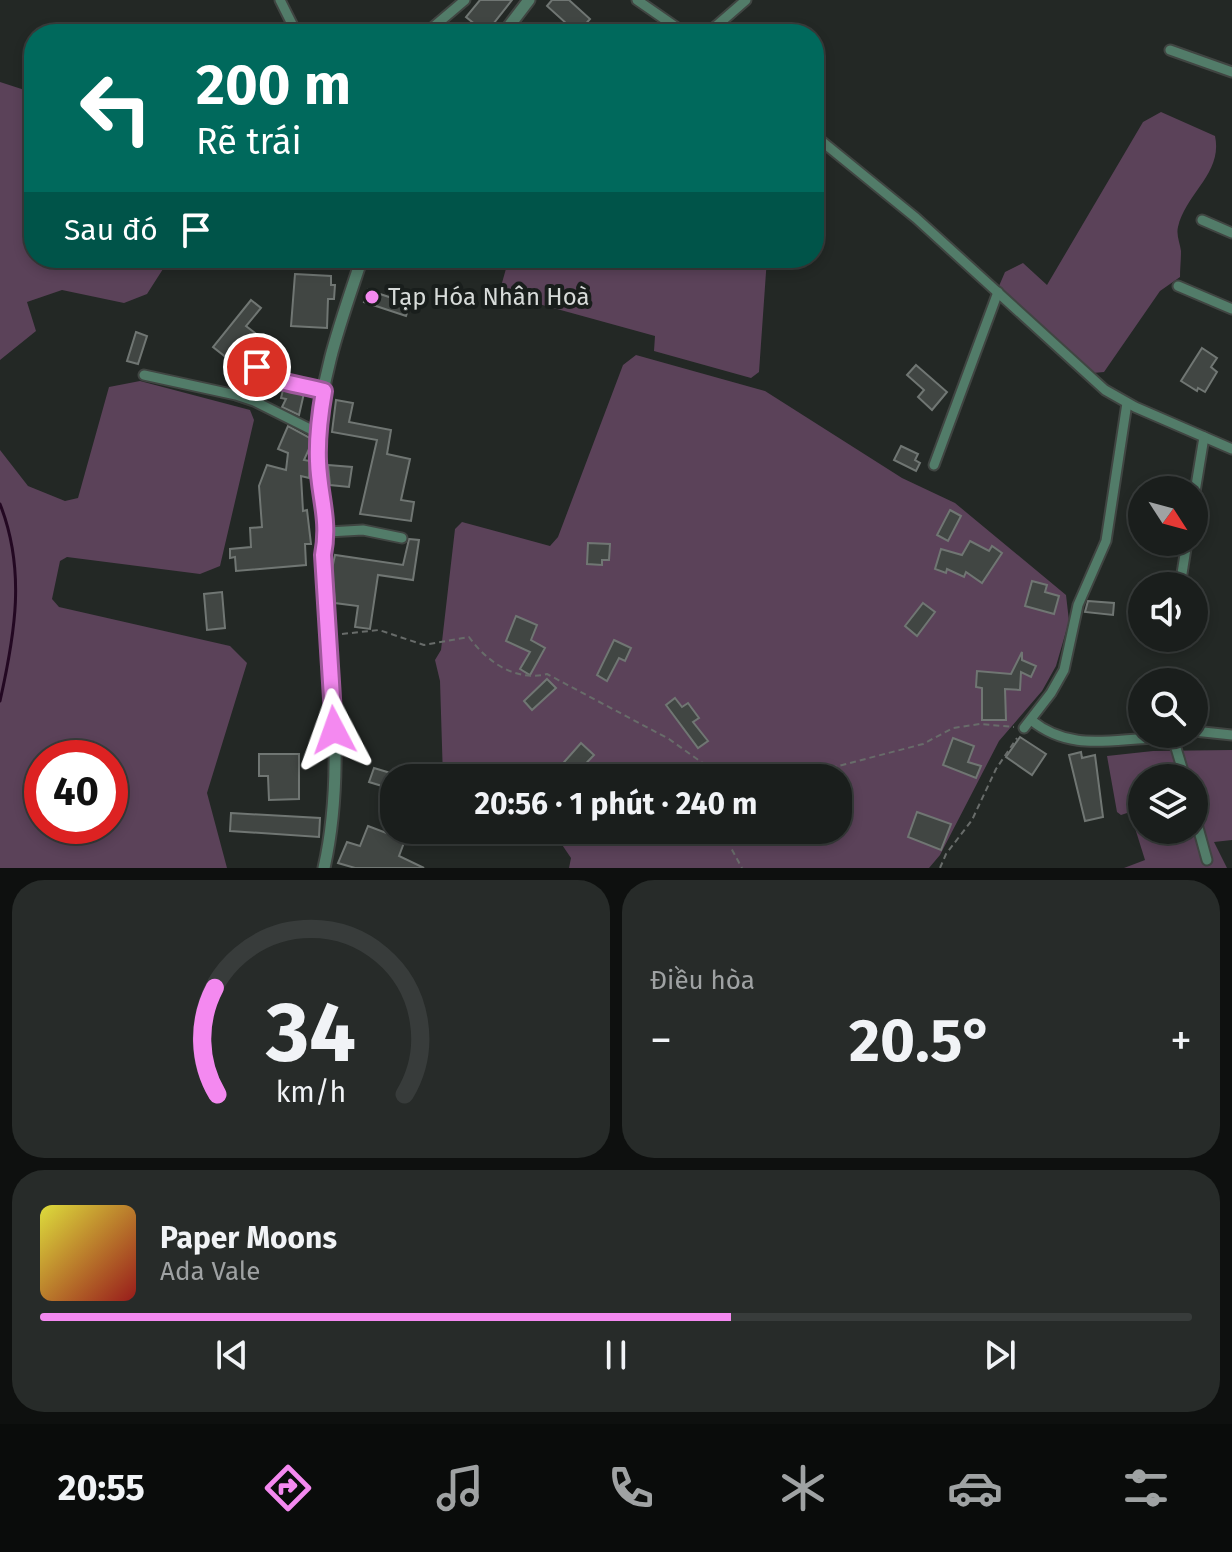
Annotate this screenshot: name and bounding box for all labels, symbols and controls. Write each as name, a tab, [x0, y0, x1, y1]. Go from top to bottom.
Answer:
text: 200 m	[196, 52, 351, 119]
icon: left	[64, 56, 168, 160]
text: Rẽ trái	[196, 120, 302, 164]
icon: arrive	[174, 208, 218, 252]
text: Sau đó	[64, 212, 158, 248]
place label: Tạp Hóa Nhân Hoà	[388, 283, 589, 311]
marker: Tạp Hóa Nhân Hoà	[363, 288, 381, 306]
pin	[223, 333, 291, 401]
icon: arrive	[235, 345, 279, 389]
north arrow	[1128, 476, 1208, 556]
map controls	[1128, 476, 1208, 844]
button: sound	[1128, 572, 1208, 652]
button: search	[1128, 668, 1208, 748]
position arrow	[292, 688, 376, 772]
speed limit sign: 40	[24, 740, 128, 844]
button: layers	[1128, 764, 1208, 844]
text: 20:56 · 1 phút · 240 m	[475, 786, 757, 822]
text: Điều hòa	[650, 965, 755, 996]
text: 34	[265, 983, 356, 1083]
text: 20.5°	[849, 1005, 993, 1077]
text: −	[650, 1014, 672, 1067]
text: +	[1170, 1014, 1192, 1067]
text: km/h	[276, 1075, 346, 1110]
text: Paper Moons	[160, 1220, 337, 1256]
text: Ada Vale	[160, 1256, 260, 1287]
icon: previous	[210, 1333, 254, 1377]
icon: pause	[594, 1333, 638, 1377]
icon: next	[978, 1333, 1022, 1377]
icon: directions	[260, 1460, 316, 1516]
icon: music	[432, 1460, 488, 1516]
icon: phone	[603, 1460, 659, 1516]
icon: climate	[775, 1460, 831, 1516]
icon: car	[947, 1460, 1003, 1516]
icon: filters	[1118, 1460, 1174, 1516]
text: 20:55	[58, 1466, 145, 1510]

